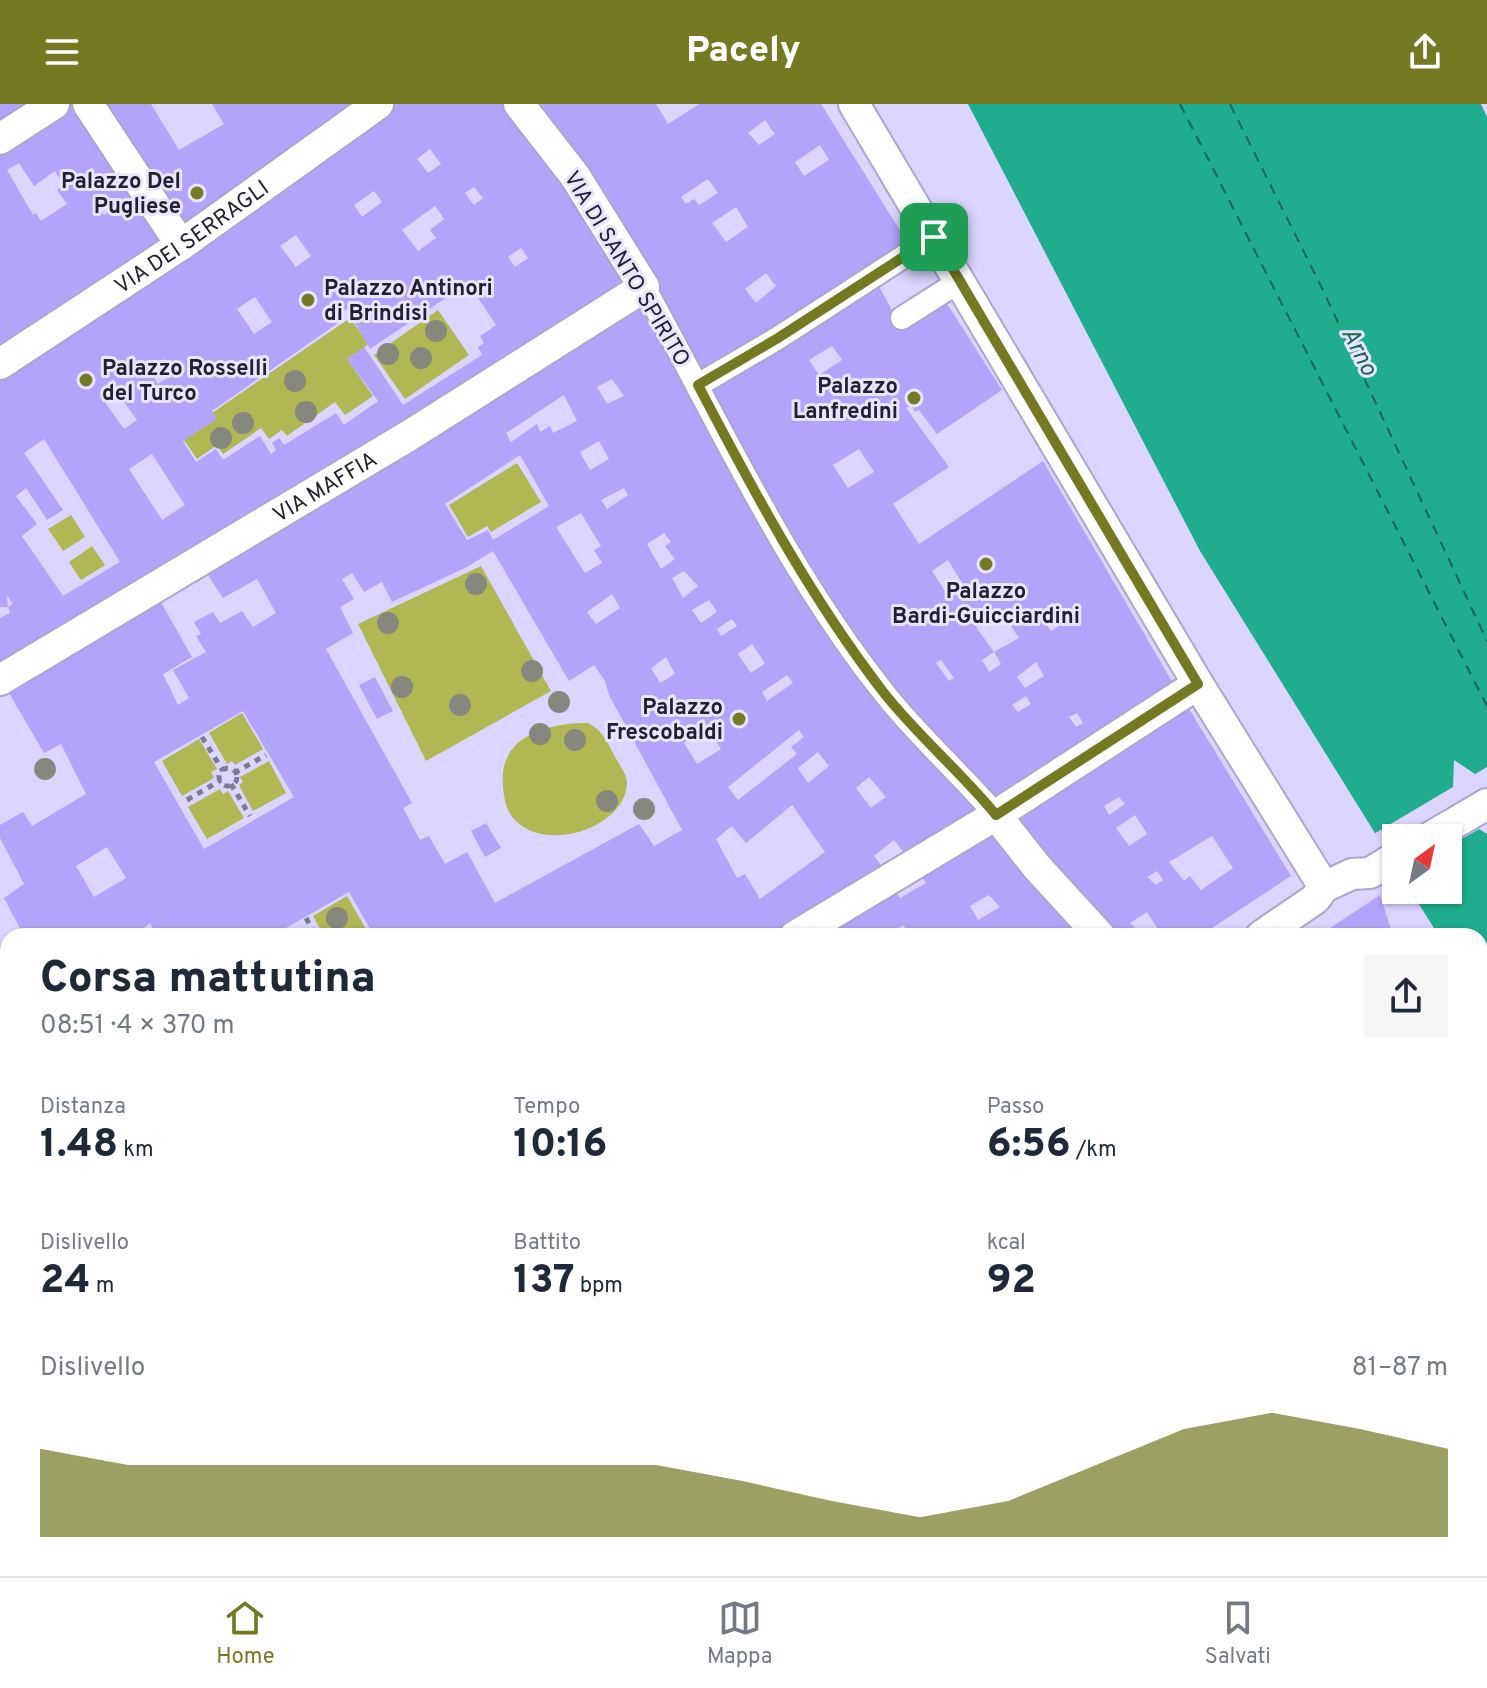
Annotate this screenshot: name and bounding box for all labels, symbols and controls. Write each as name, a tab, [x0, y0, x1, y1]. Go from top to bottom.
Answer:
text: Pacely	[686, 29, 801, 75]
icon: menu	[40, 30, 84, 74]
icon: share	[1403, 30, 1447, 74]
street label: VIA DI SANTO SPIRITO	[557, 167, 695, 372]
place label: Palazzo Del Pugliese	[61, 169, 181, 221]
street label: VIA DEI SERRAGLI	[110, 175, 275, 301]
marker: Palazzo Del Pugliese	[188, 184, 206, 202]
pin	[900, 203, 968, 271]
icon: arrive	[912, 215, 956, 259]
place label: Palazzo Antinori di Brindisi	[324, 276, 493, 328]
marker: Palazzo Antinori di Brindisi	[299, 291, 317, 309]
water label: Arno	[1333, 323, 1383, 381]
place label: Palazzo Rosselli del Turco	[102, 356, 268, 408]
marker: Palazzo Rosselli del Turco	[77, 371, 95, 389]
place label: Palazzo Lanfredini	[793, 374, 898, 426]
marker: Palazzo Lanfredini	[905, 389, 923, 407]
street label: VIA MAFFIA	[269, 447, 383, 530]
marker: Palazzo Bardi-Guicciardini	[977, 555, 995, 573]
place label: Palazzo Bardi-Guicciardini	[892, 579, 1080, 631]
place label: Palazzo Frescobaldi	[606, 695, 723, 747]
marker: Palazzo Frescobaldi	[730, 710, 748, 728]
north arrow	[1382, 824, 1462, 904]
map controls	[1382, 824, 1462, 904]
text: Corsa mattutina	[40, 952, 376, 1008]
button: share	[1364, 954, 1448, 1038]
text: 08:51 · 4 × 370 m	[40, 1010, 235, 1043]
text: Distanza	[40, 1094, 126, 1121]
text: Tempo	[513, 1094, 580, 1121]
text: Passo	[987, 1094, 1044, 1121]
text: 1.48	[40, 1121, 118, 1171]
text: 10:16	[513, 1121, 607, 1171]
text: 6:56	[987, 1121, 1071, 1171]
text: km	[118, 1137, 154, 1164]
text: /km	[1071, 1137, 1117, 1164]
text: Dislivello	[40, 1230, 129, 1257]
text: Battito	[513, 1230, 581, 1257]
text: kcal	[987, 1230, 1026, 1257]
text: 24	[40, 1257, 91, 1307]
text: 137	[513, 1257, 575, 1307]
text: 92	[987, 1257, 1036, 1307]
text: m	[91, 1273, 114, 1300]
text: bpm	[575, 1273, 623, 1300]
text: Dislivello	[40, 1352, 145, 1385]
text: 81–87 m	[1352, 1352, 1448, 1385]
tab: Home	[216, 1596, 275, 1671]
tab: Mappa	[707, 1596, 772, 1671]
tab: Salvati	[1205, 1596, 1271, 1671]

